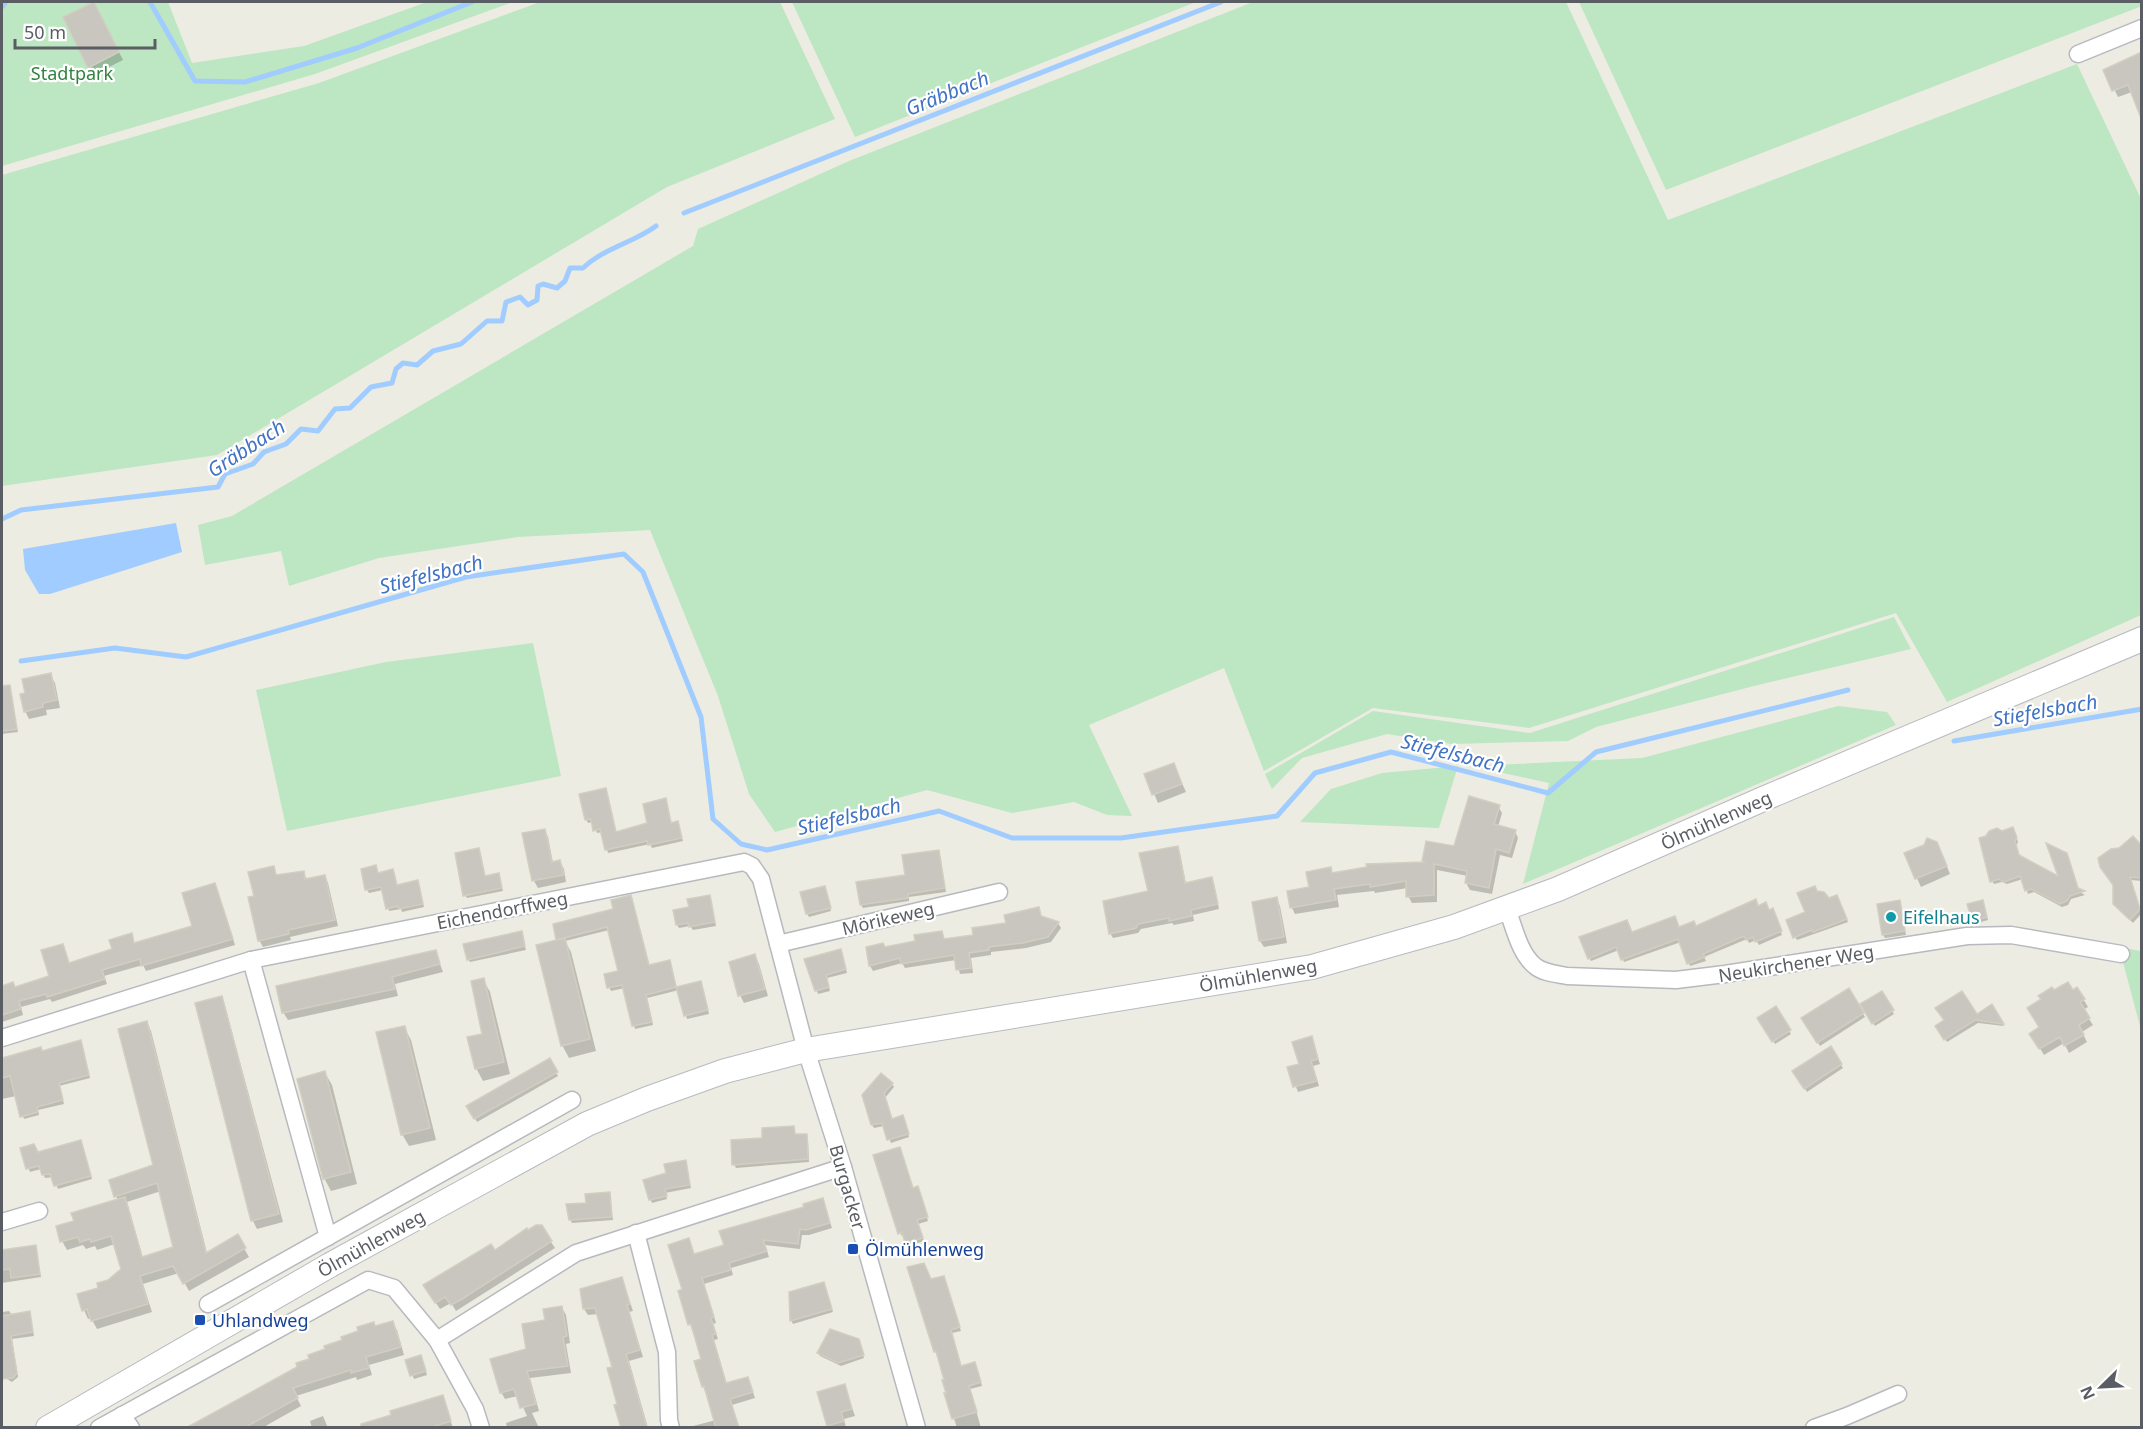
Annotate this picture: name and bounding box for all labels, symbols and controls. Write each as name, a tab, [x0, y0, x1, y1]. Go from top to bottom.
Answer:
scale bar	[15, 12, 154, 50]
text: 50 m	[24, 20, 66, 44]
park label: Stadtpark	[31, 61, 114, 85]
water label: Gräbbach	[901, 64, 993, 122]
water label: Gräbbach	[202, 413, 290, 483]
water label: Stiefelsbach	[376, 548, 486, 600]
water label: Stiefelsbach	[1991, 688, 2099, 732]
water label: Stiefelsbach	[1398, 727, 1508, 779]
street label: Ölmühlenweg	[1657, 785, 1775, 855]
water label: Stiefelsbach	[795, 791, 903, 841]
street label: Eichendorffweg	[435, 886, 569, 934]
street label: Mörikeweg	[839, 896, 937, 940]
place label: Eifelhaus	[1903, 905, 1980, 929]
marker: Eifelhaus	[1884, 910, 1898, 924]
street label: Neukirchener Weg	[1716, 939, 1876, 987]
street label: Ölmühlenweg	[1197, 953, 1319, 997]
street label: Burgacker	[824, 1142, 872, 1233]
street label: Ölmühlenweg	[313, 1204, 429, 1282]
place label: Ölmühlenweg	[865, 1237, 984, 1261]
marker: Ölmühlenweg	[846, 1242, 860, 1256]
place label: Uhlandweg	[212, 1308, 309, 1332]
marker: Uhlandweg	[193, 1313, 207, 1327]
north arrow	[2071, 1357, 2131, 1417]
text: N	[2075, 1383, 2100, 1404]

